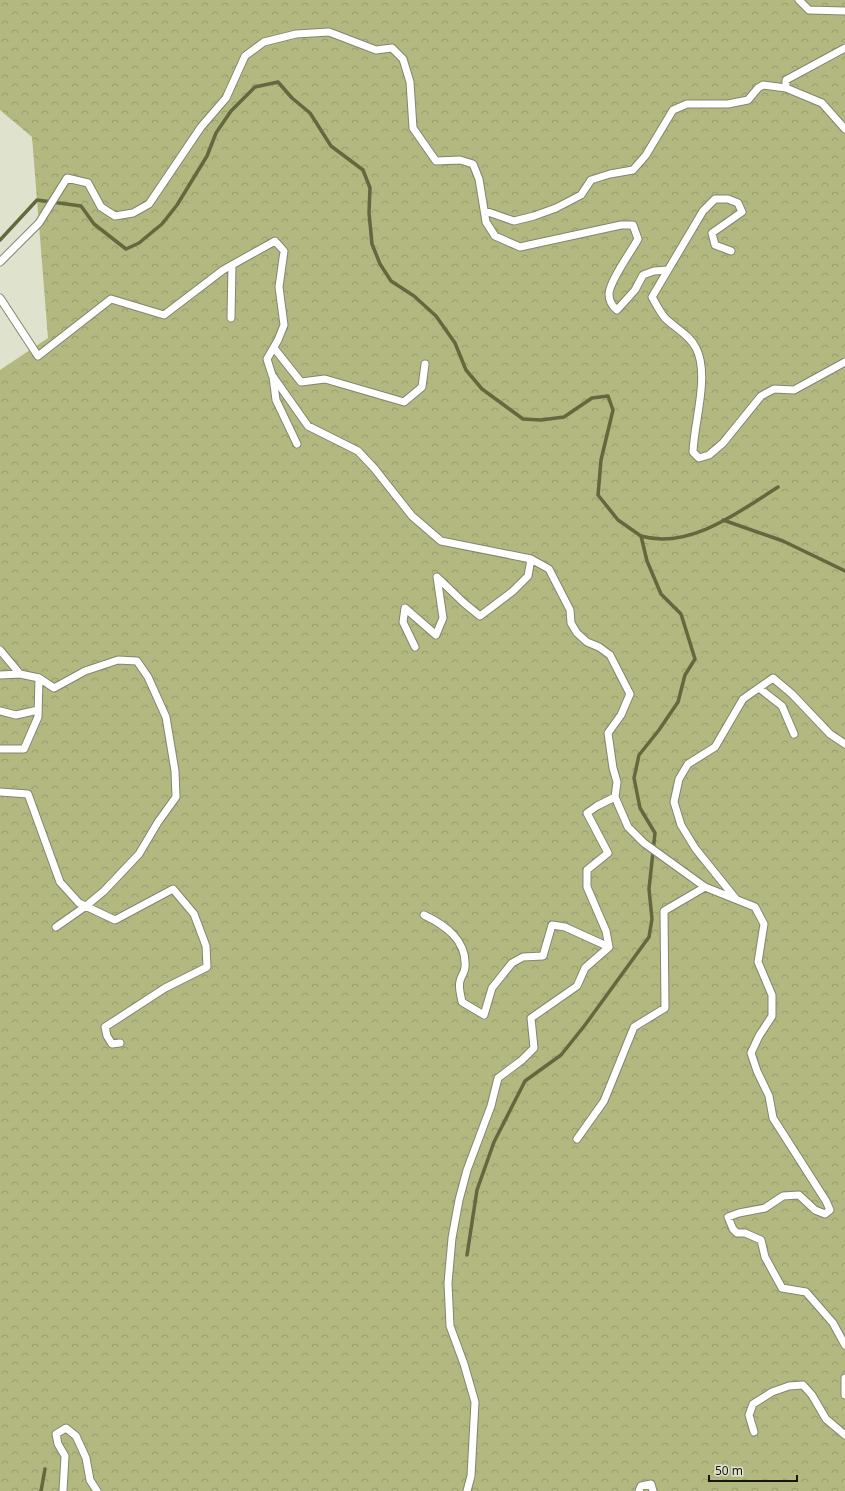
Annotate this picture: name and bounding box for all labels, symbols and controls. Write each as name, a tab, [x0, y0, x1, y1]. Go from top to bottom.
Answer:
scale bar	[709, 1457, 797, 1483]
text: 50 m	[715, 1462, 743, 1479]

